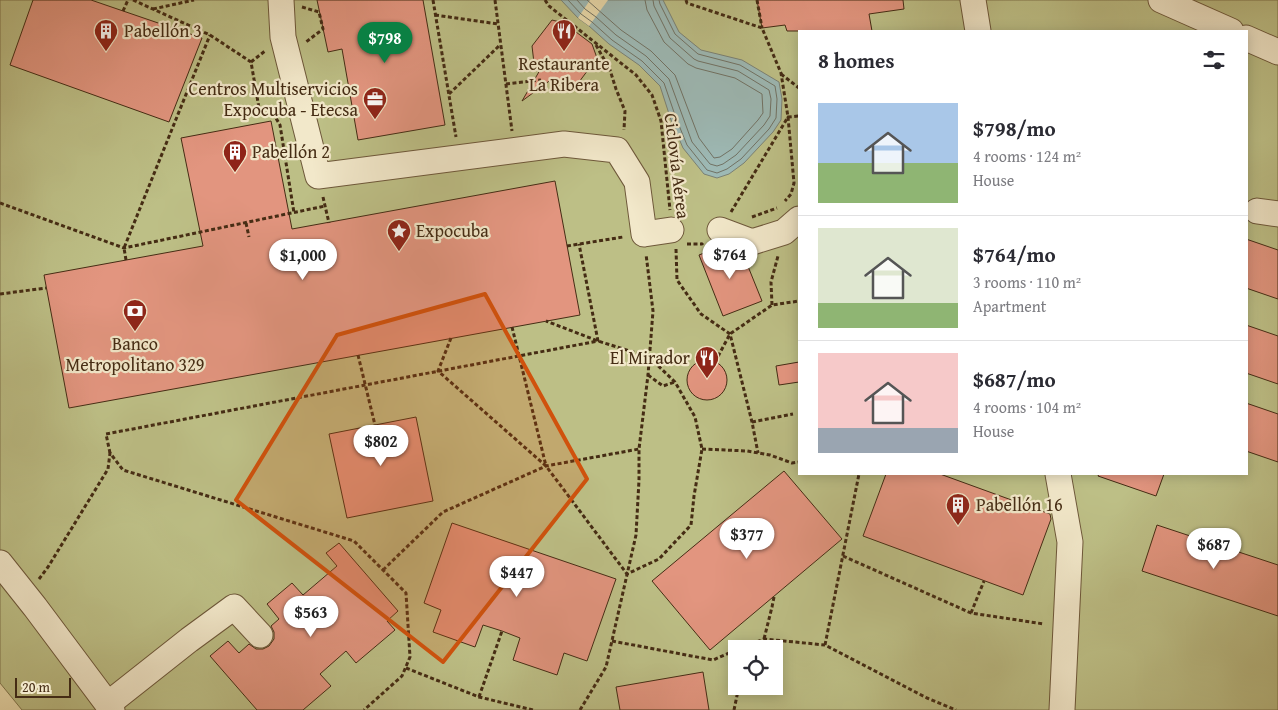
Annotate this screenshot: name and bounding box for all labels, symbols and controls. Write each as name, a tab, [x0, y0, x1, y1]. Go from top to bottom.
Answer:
place label: Pabellón 3	[124, 17, 202, 44]
building icon: Pabellón 3	[93, 18, 119, 52]
restaurant icon: Restaurante La Ribera	[551, 18, 577, 52]
pin: $798	[355, 22, 415, 64]
text: $798	[368, 26, 402, 50]
text: 8 homes	[818, 45, 894, 76]
icon: filters	[1200, 46, 1228, 74]
place label: Restaurante La Ribera	[518, 50, 610, 98]
place label: Centros Multiservicios Expocuba - Etecsa	[189, 75, 358, 123]
office icon: Centros Multiservicios Expocuba - Etecsa	[362, 86, 388, 120]
street label: Ciclovía Aérea	[658, 112, 697, 221]
text: $798/mo	[973, 113, 1056, 144]
icon: home	[858, 123, 918, 183]
place label: Pabellón 2	[252, 138, 330, 165]
building icon: Pabellón 2	[222, 139, 248, 173]
text: 4 rooms · 124 m²	[973, 144, 1081, 168]
text: House	[973, 168, 1014, 192]
place label: Expocuba	[416, 217, 489, 244]
place icon: Expocuba	[386, 218, 412, 252]
pin: $1,000	[262, 238, 344, 281]
pin: $764	[700, 238, 760, 280]
text: $764/mo	[973, 239, 1056, 270]
text: $764	[713, 242, 747, 266]
text: $1,000	[280, 243, 326, 267]
icon: home	[858, 248, 918, 308]
text: 3 rooms · 110 m²	[973, 270, 1081, 294]
text: Apartment	[973, 294, 1046, 318]
bank icon: Banco Metropolitano 329	[122, 298, 148, 332]
place label: Banco Metropolitano 329	[65, 330, 205, 378]
place label: El Mirador	[610, 344, 691, 371]
restaurant icon: El Mirador	[694, 345, 720, 379]
text: $687/mo	[973, 364, 1056, 395]
icon: home	[858, 373, 918, 433]
text: 4 rooms · 104 m²	[973, 395, 1081, 419]
text: House	[973, 419, 1014, 443]
pin: $802	[351, 424, 411, 467]
text: $802	[364, 429, 398, 453]
place label: Pabellón 16	[976, 491, 1063, 518]
building icon: Pabellón 16	[945, 492, 971, 526]
pin: $377	[717, 518, 777, 560]
text: $377	[730, 522, 764, 546]
pin: $687	[1184, 528, 1244, 570]
text: $687	[1197, 532, 1231, 556]
pin: $447	[487, 556, 547, 598]
text: $447	[500, 560, 534, 584]
pin: $563	[281, 596, 341, 638]
text: $563	[294, 600, 328, 624]
map controls	[728, 640, 783, 695]
button: locate	[728, 640, 783, 695]
scale bar	[15, 675, 71, 698]
text: 20 m	[22, 677, 50, 697]

